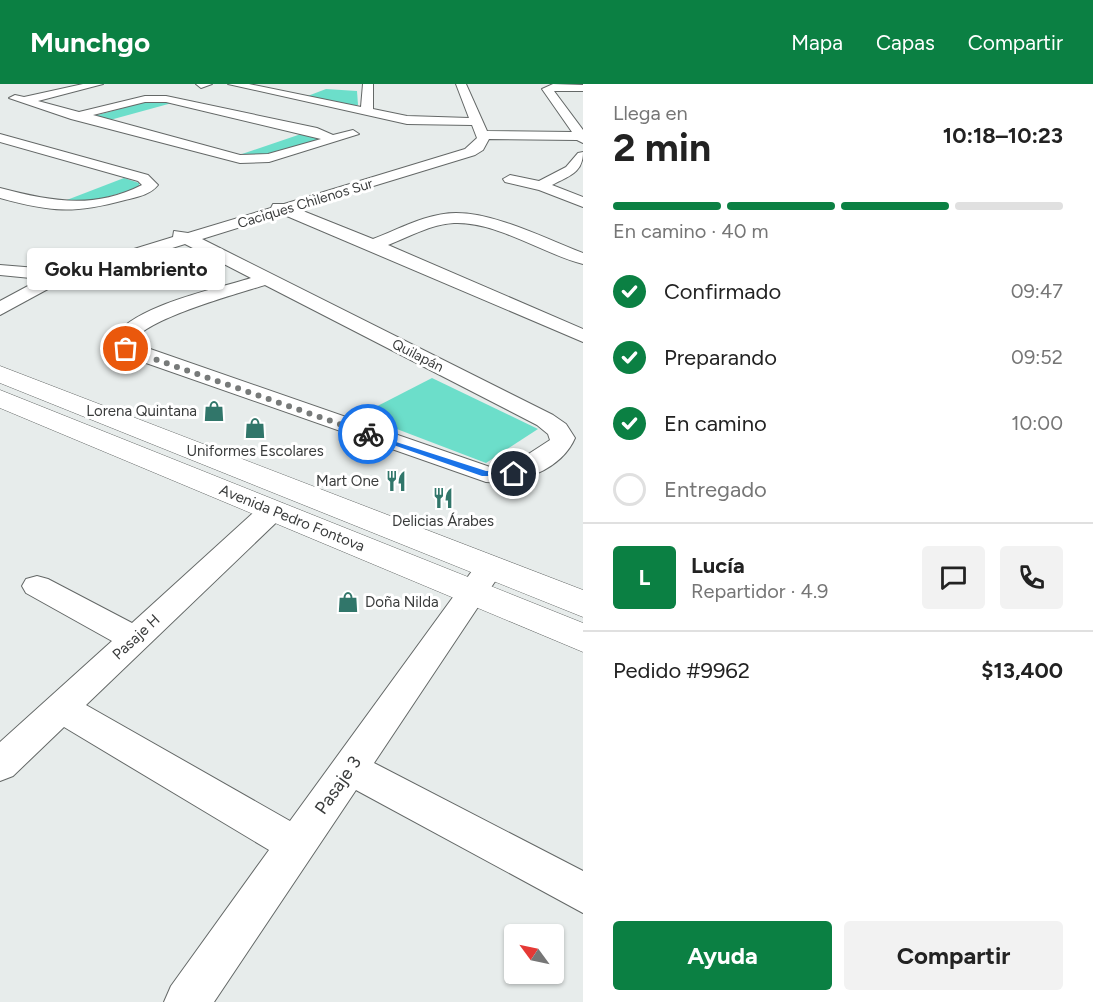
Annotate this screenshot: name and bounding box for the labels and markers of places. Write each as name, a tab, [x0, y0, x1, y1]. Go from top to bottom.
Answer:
callout: Goku Hambriento	[27, 247, 225, 289]
pin	[100, 323, 151, 374]
shop icon: Lorena Quintana	[202, 399, 226, 423]
place label: Lorena Quintana	[86, 402, 197, 420]
shop icon: Uniformes Escolares	[243, 416, 267, 440]
place label: Uniformes Escolares	[186, 442, 324, 460]
pin	[488, 448, 539, 499]
restaurant icon: Mart One	[384, 469, 408, 493]
place label: Mart One	[316, 472, 379, 490]
restaurant icon: Delicias Árabes	[431, 486, 455, 510]
place label: Delicias Árabes	[392, 512, 494, 530]
shop icon: Doña Nilda	[336, 590, 360, 614]
place label: Doña Nilda	[365, 593, 439, 611]

